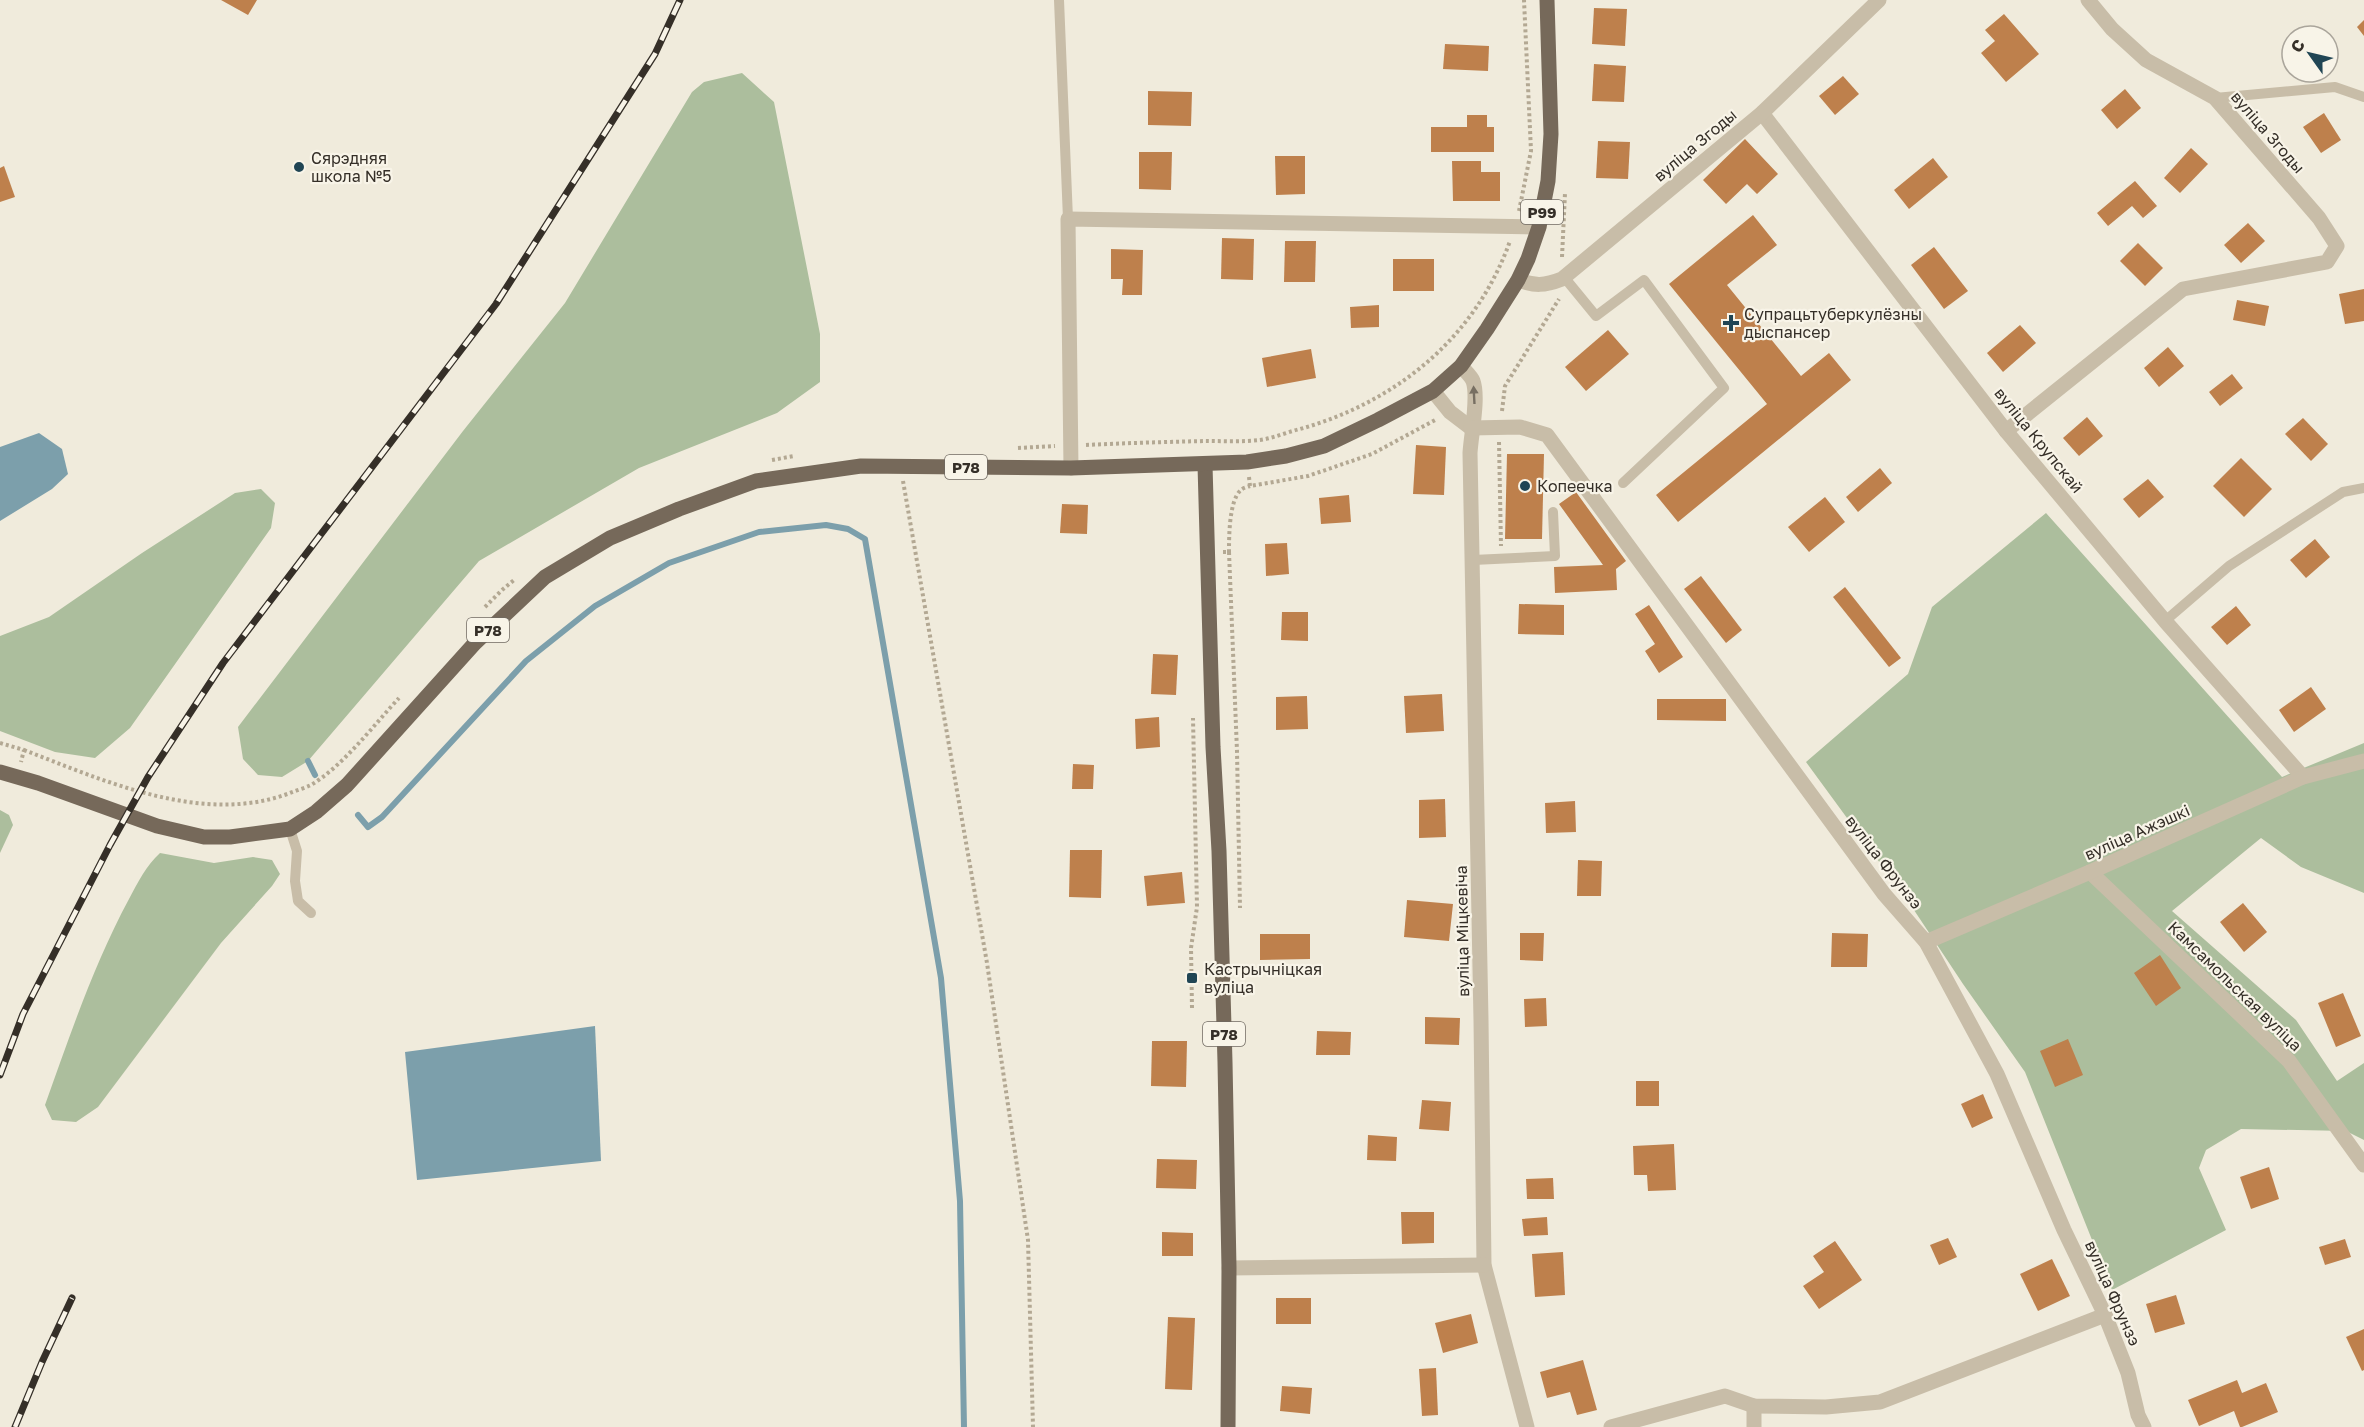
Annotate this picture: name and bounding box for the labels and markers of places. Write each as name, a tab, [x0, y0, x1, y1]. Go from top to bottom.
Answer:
place label: Сярэдняя школа №5	[311, 148, 391, 186]
marker: Сярэдняя школа №5	[292, 160, 306, 174]
place label: Супрацьтуберкулёзны дыспансер	[1744, 304, 1922, 342]
marker: Супрацьтуберкулёзны дыспансер	[1722, 314, 1740, 332]
place label: Копеечка	[1537, 476, 1613, 496]
marker: Копеечка	[1518, 479, 1532, 493]
place label: Кастрычніцкая вуліца	[1204, 959, 1322, 997]
marker: Кастрычніцкая вуліца	[1185, 971, 1199, 985]

